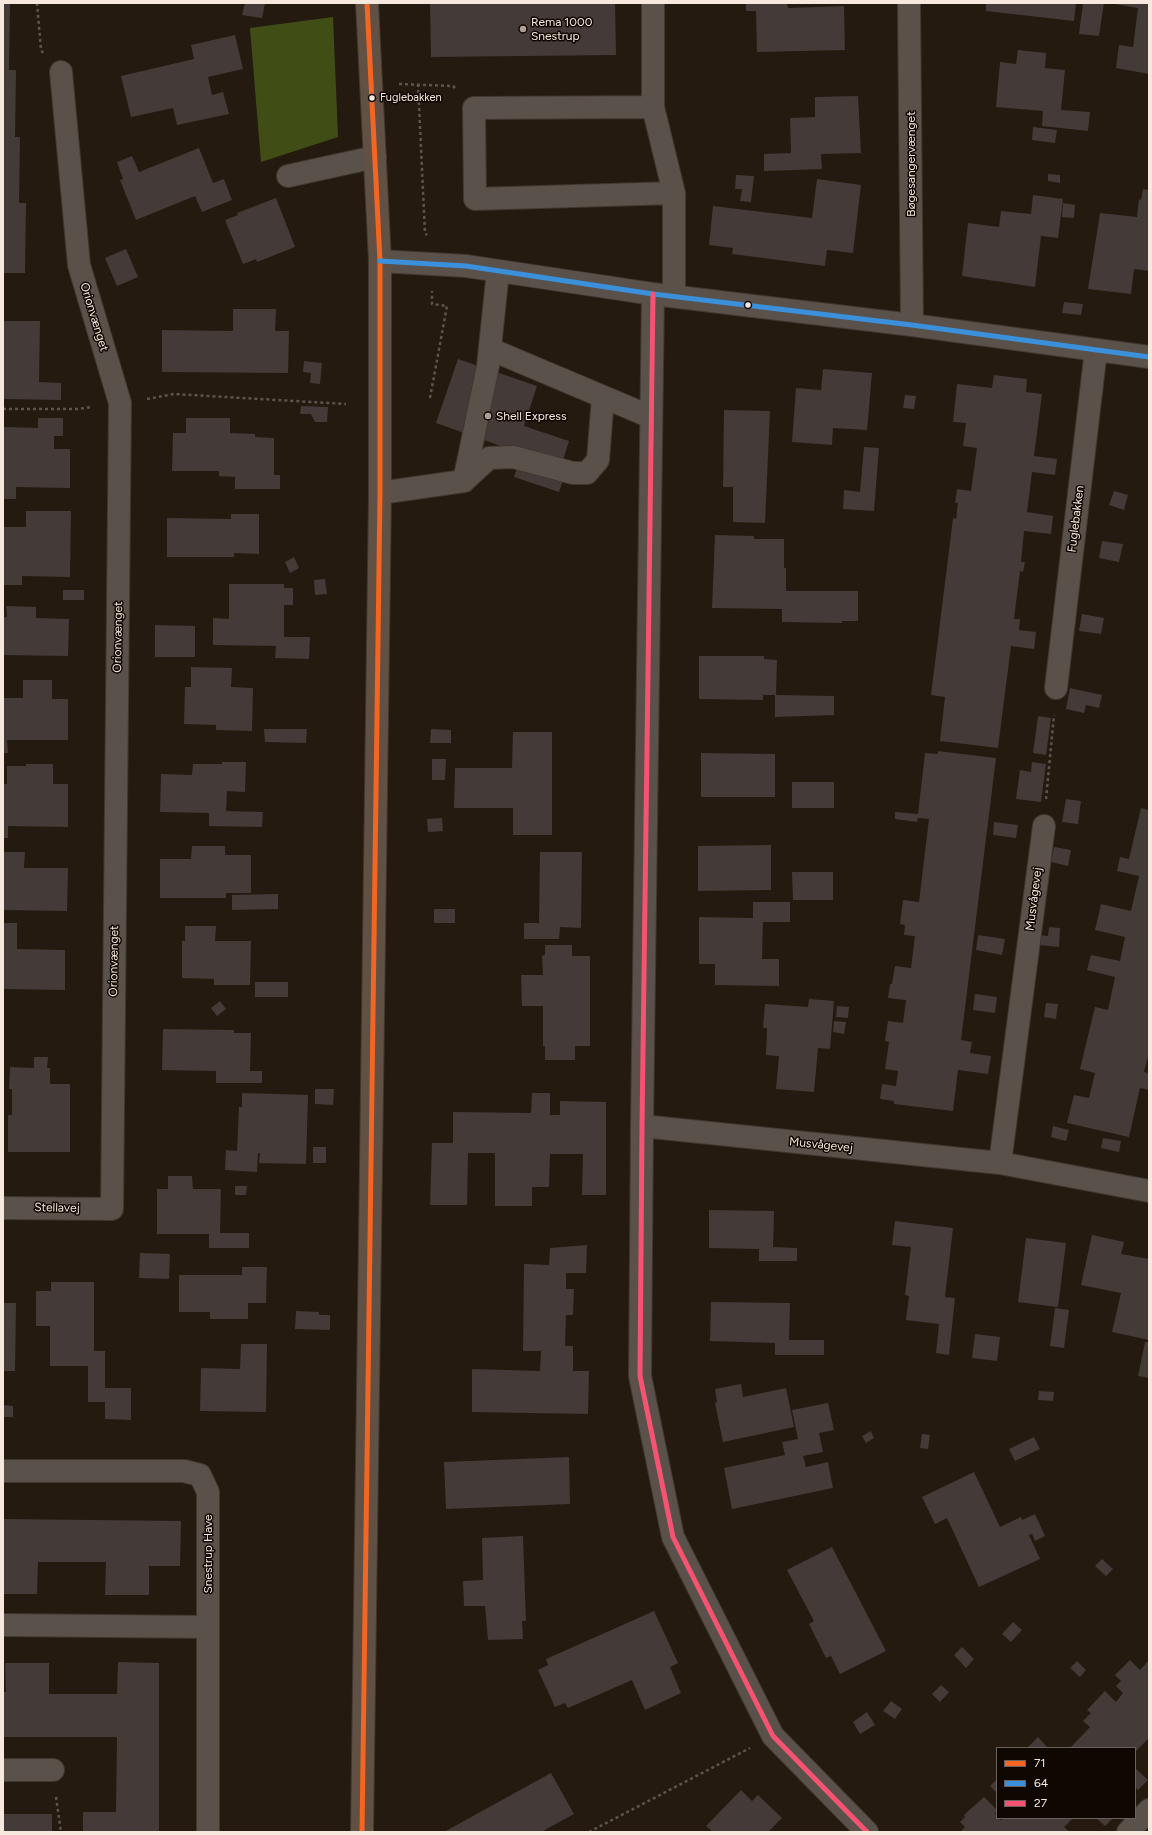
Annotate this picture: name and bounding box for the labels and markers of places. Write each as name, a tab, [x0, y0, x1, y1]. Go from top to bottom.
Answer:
place label: Rema 1000 Snestrup	[531, 15, 592, 43]
marker: Rema 1000 Snestrup	[518, 24, 528, 34]
place label: Fuglebakken	[380, 91, 442, 105]
marker: Fuglebakken	[367, 93, 377, 103]
unlabelled marker	[743, 300, 753, 310]
place label: Shell Express	[496, 409, 567, 423]
marker: Shell Express	[483, 411, 493, 421]

